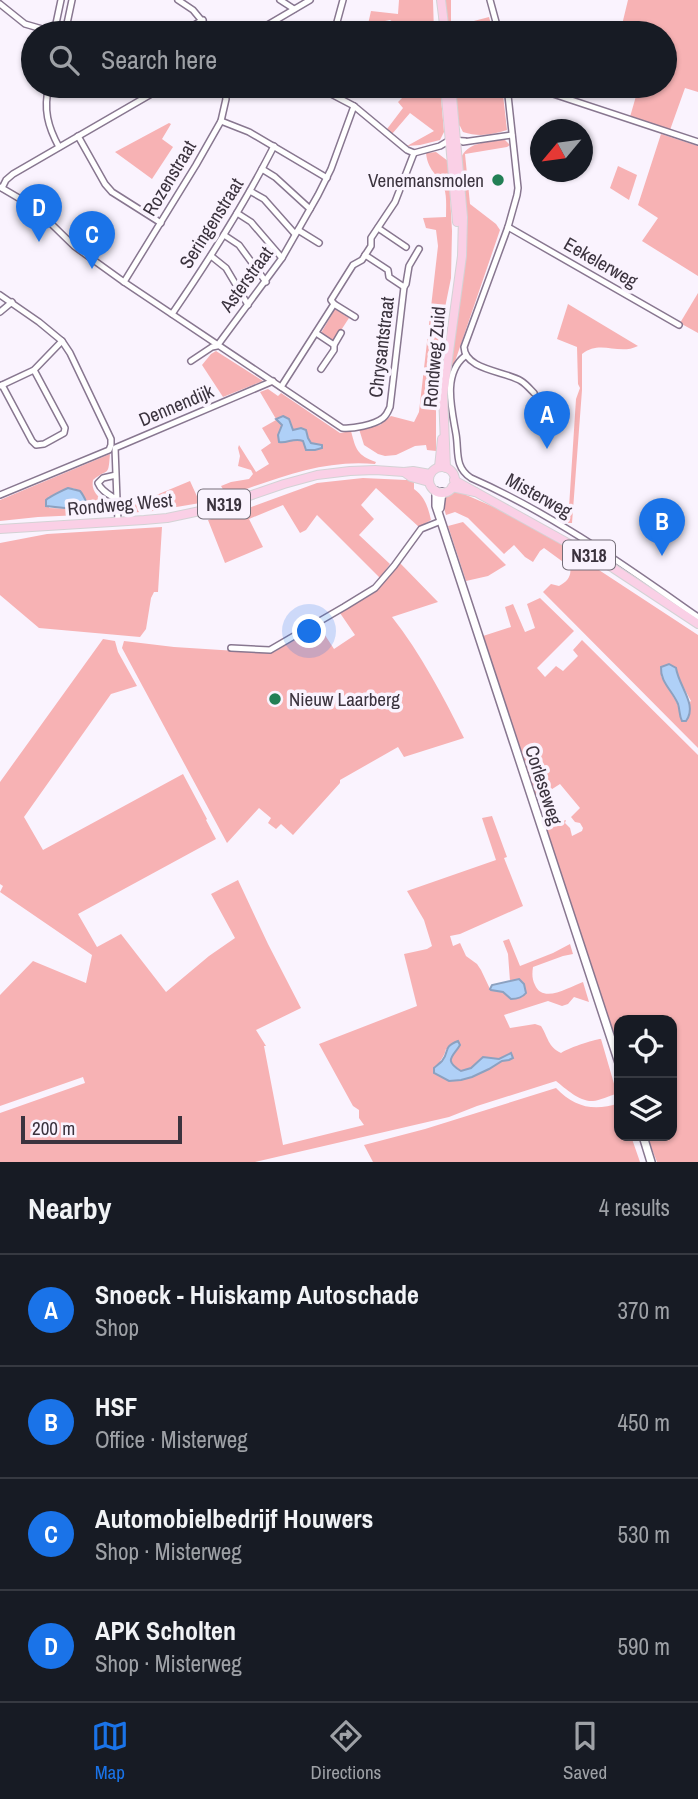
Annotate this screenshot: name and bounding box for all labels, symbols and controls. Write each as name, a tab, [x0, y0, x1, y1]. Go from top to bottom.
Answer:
search box	[21, 21, 677, 98]
icon: search	[45, 41, 83, 79]
text: Search here	[101, 42, 217, 77]
north arrow	[530, 119, 593, 182]
street label: Rozenstraat	[136, 135, 202, 221]
place label: Venemansmolen	[368, 167, 484, 193]
street label: Seringenstraat	[173, 172, 249, 273]
marker: Venemansmolen	[490, 172, 506, 188]
pin: D	[16, 184, 62, 242]
pin: C	[69, 211, 115, 269]
street label: Eekelerweg	[559, 230, 643, 294]
street label: Asterstraat	[213, 240, 279, 318]
street label: Chrysantstraat	[362, 294, 400, 399]
street label: Rondweg Zuid	[417, 305, 451, 409]
street label: Dennendijk	[135, 378, 218, 432]
pin: A	[524, 391, 570, 449]
street label: Misterweg	[501, 466, 577, 524]
street label: Rondweg West	[66, 486, 174, 522]
road number: N319	[198, 490, 250, 518]
pin: B	[639, 498, 685, 556]
road number: N318	[563, 540, 615, 570]
your location	[292, 614, 326, 648]
place label: Nieuw Laarberg	[289, 686, 400, 712]
marker: Nieuw Laarberg	[267, 691, 283, 707]
street label: Corleseweg	[519, 742, 569, 828]
map controls	[614, 1015, 677, 1141]
button: locate	[614, 1015, 677, 1078]
button: layers	[614, 1078, 677, 1141]
scale bar	[21, 1113, 182, 1145]
text: 200 m	[32, 1115, 75, 1141]
text: Nearby	[28, 1188, 111, 1228]
text: 4 results	[599, 1192, 670, 1223]
text: Snoeck - Huiskamp Autoschade	[95, 1277, 419, 1312]
text: A	[44, 1295, 58, 1326]
text: 370 m	[618, 1295, 670, 1326]
text: Shop	[95, 1312, 139, 1343]
text: HSF	[95, 1389, 138, 1424]
text: B	[44, 1407, 58, 1438]
text: 450 m	[618, 1407, 670, 1438]
text: Office · Misterweg	[95, 1424, 248, 1455]
text: Automobielbedrijf Houwers	[95, 1501, 373, 1536]
text: C	[44, 1519, 58, 1550]
text: 530 m	[618, 1519, 670, 1550]
text: Shop · Misterweg	[95, 1536, 242, 1567]
text: APK Scholten	[95, 1613, 236, 1648]
text: D	[44, 1631, 58, 1662]
text: 590 m	[618, 1631, 670, 1662]
text: Shop · Misterweg	[95, 1648, 242, 1679]
tab: Map	[91, 1717, 129, 1785]
tab: Directions	[310, 1717, 381, 1785]
tab: Saved	[563, 1717, 607, 1785]

